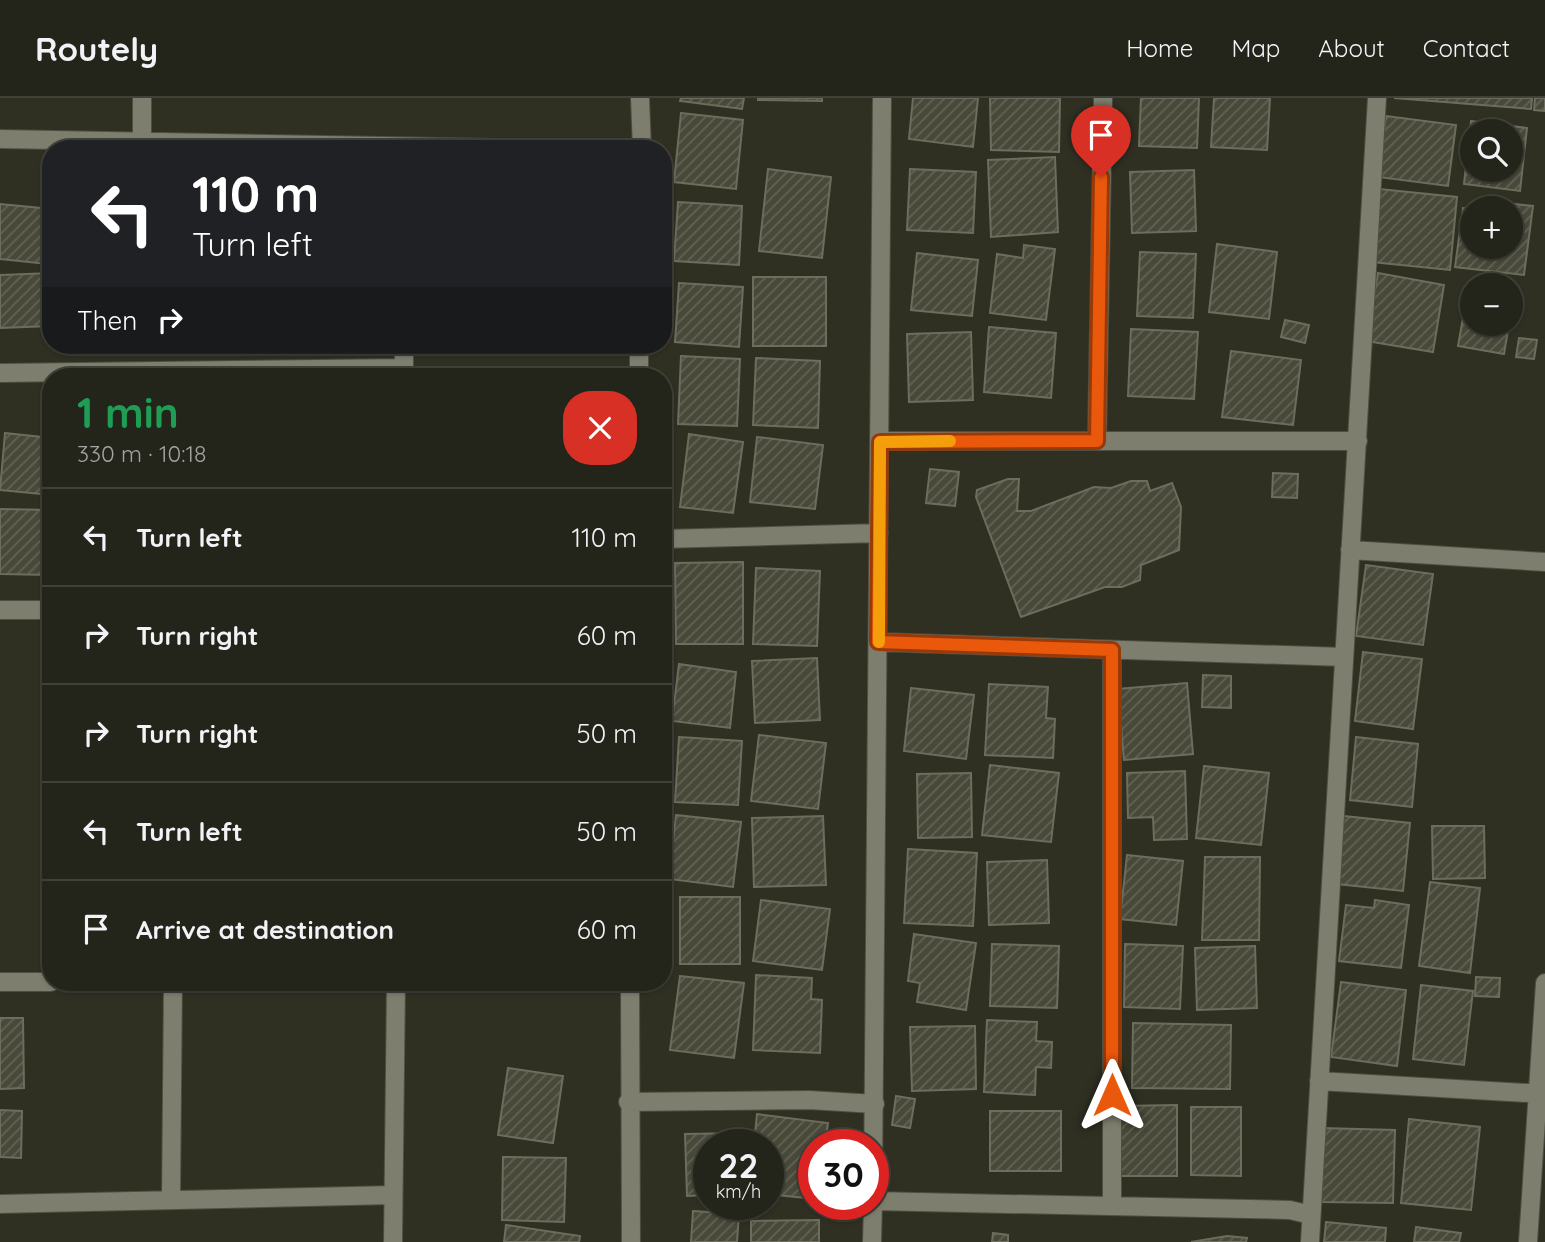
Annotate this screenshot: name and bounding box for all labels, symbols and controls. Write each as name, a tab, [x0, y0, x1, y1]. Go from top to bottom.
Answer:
text: Routely	[35, 28, 158, 69]
text: Home	[1126, 33, 1193, 63]
text: Map	[1231, 33, 1280, 63]
text: About	[1318, 33, 1385, 63]
text: Contact	[1423, 33, 1510, 63]
pin	[1071, 105, 1131, 177]
icon: arrive	[1082, 116, 1120, 154]
map controls	[1460, 119, 1523, 336]
button: search	[1460, 119, 1523, 182]
text: 110 m	[192, 163, 319, 224]
icon: left	[77, 168, 168, 259]
button: +	[1460, 196, 1523, 259]
text: Turn left	[192, 224, 313, 264]
button: −	[1460, 273, 1523, 336]
icon: right	[151, 301, 189, 339]
text: Then	[77, 304, 137, 337]
text: 1 min	[77, 386, 179, 439]
button: close	[563, 391, 637, 465]
text: 330 m · 10:18	[77, 439, 207, 468]
icon: left	[77, 518, 115, 556]
text: Turn left	[136, 521, 243, 554]
text: 110 m	[571, 521, 637, 554]
icon: right	[77, 616, 115, 654]
text: Turn right	[136, 619, 258, 652]
text: 60 m	[577, 619, 637, 652]
icon: right	[77, 714, 115, 752]
text: Turn right	[136, 717, 258, 750]
text: 50 m	[577, 717, 637, 750]
icon: left	[77, 812, 115, 850]
text: Turn left	[136, 815, 243, 848]
text: 50 m	[577, 815, 637, 848]
icon: arrive	[77, 910, 115, 948]
text: Arrive at destination	[136, 913, 394, 946]
text: 60 m	[577, 913, 637, 946]
position arrow	[1075, 1058, 1149, 1132]
speed limit sign: 30	[798, 1129, 889, 1220]
text: 22	[719, 1143, 758, 1187]
text: km/h	[716, 1180, 761, 1203]

